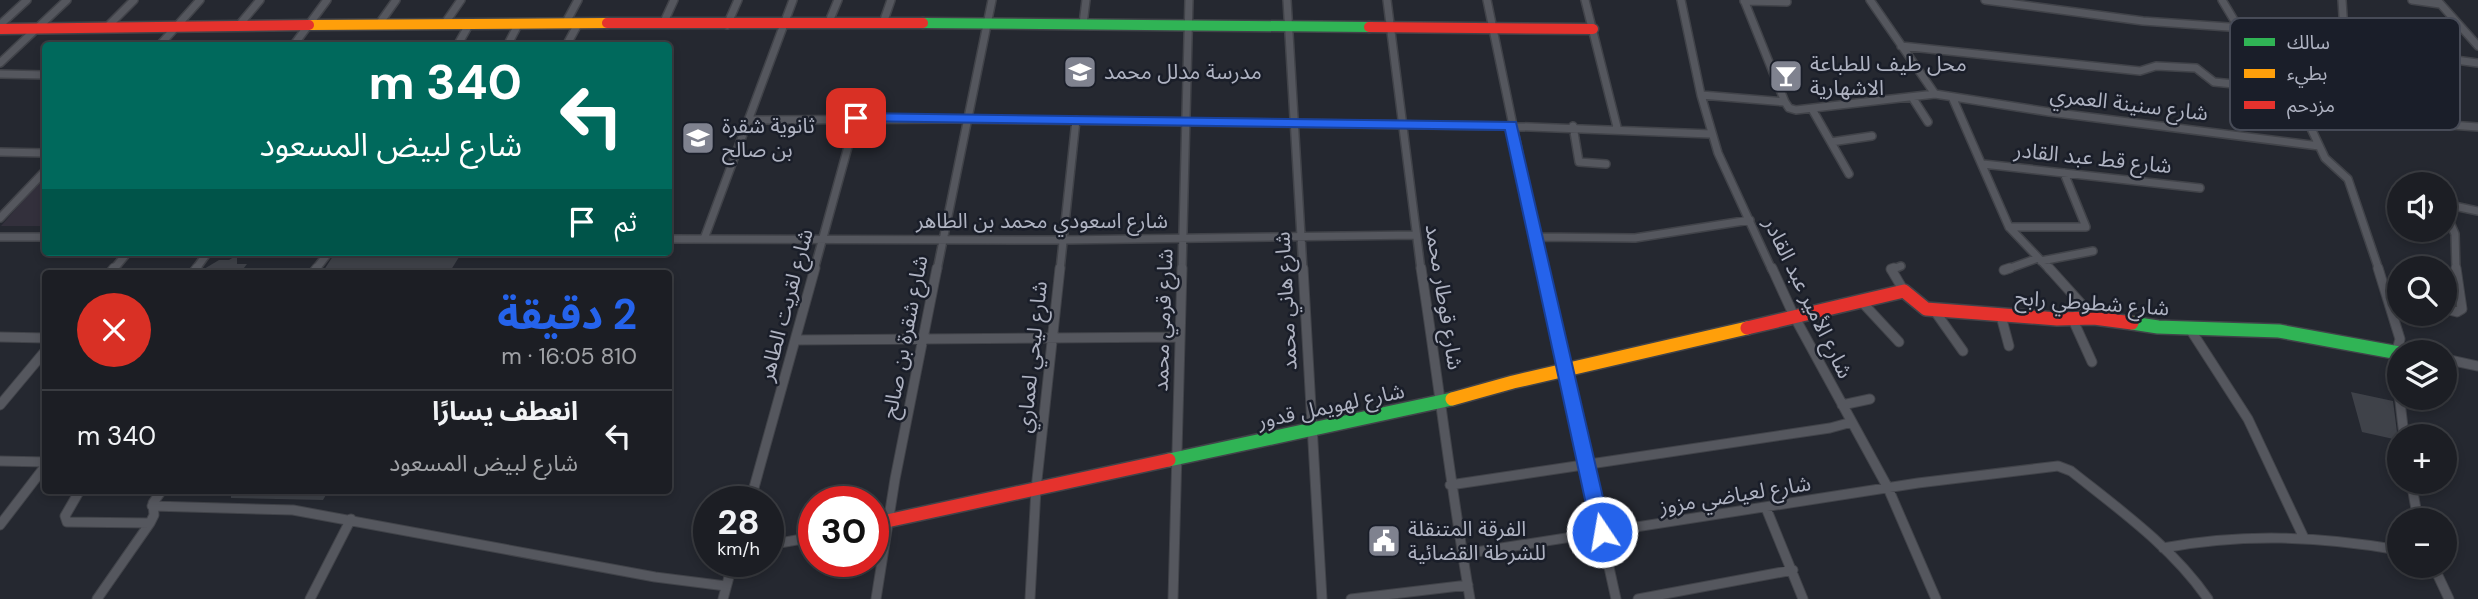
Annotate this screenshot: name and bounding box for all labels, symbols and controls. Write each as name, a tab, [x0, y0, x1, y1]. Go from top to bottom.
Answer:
legend	[2230, 18, 2460, 130]
text: سالك	[2287, 30, 2330, 55]
text: 340 m	[368, 50, 522, 114]
place label: محل طيف للطباعة الاشهارية	[1810, 50, 1967, 102]
school or university icon: مدرسة مدلل محمد	[1061, 53, 1099, 91]
bar icon: محل طيف للطباعة الاشهارية	[1767, 57, 1805, 95]
place label: مدرسة مدلل محمد	[1104, 58, 1262, 86]
text: بطيء	[2287, 61, 2327, 88]
icon: left	[546, 70, 637, 161]
street label: شارع سنينة العمري	[2048, 80, 2210, 129]
pin	[826, 88, 886, 148]
text: مزدحم	[2287, 93, 2335, 120]
icon: arrive	[837, 99, 875, 137]
place label: ثانوية شقرة بن صالح	[722, 112, 815, 165]
school or university icon: ثانوية شقرة بن صالح	[679, 119, 717, 157]
text: شارع لبيض المسعود	[259, 124, 522, 166]
street label: شارع قط عبد القادر	[2012, 136, 2173, 181]
map controls	[2387, 172, 2457, 578]
button: sound	[2387, 172, 2457, 242]
icon: arrive	[563, 203, 601, 241]
text: ثم	[615, 205, 637, 239]
street label: شارع اسعودي محمد بن الطاهر	[915, 207, 1168, 237]
street label: شارع الأمير عبد القادر	[1756, 212, 1859, 384]
street label: شارع قوطار محمد	[1418, 222, 1469, 372]
street label: شارع لقريت الطاهر	[752, 226, 821, 386]
street label: شارع هاني محمد	[1268, 231, 1305, 371]
street label: شارع قرمي محمد	[1147, 248, 1181, 392]
street label: شارع شقرة بن صالح	[875, 253, 936, 421]
button: search	[2387, 256, 2457, 326]
street label: شارع ليحي لعماري	[1010, 280, 1056, 435]
street label: شارع شطوطي رابح	[2014, 284, 2170, 324]
text: 2 دقيقة	[497, 287, 637, 342]
button: close	[77, 293, 151, 367]
button: layers	[2387, 340, 2457, 410]
text: 810 m · 16:05	[501, 341, 637, 371]
street label: شارع لهويمل قدور	[1254, 377, 1407, 436]
text: انعطف يسارًا	[432, 394, 578, 428]
icon: left	[599, 417, 637, 455]
text: 340 m	[77, 419, 156, 453]
button: +	[2387, 424, 2457, 494]
text: شارع لبيض المسعود	[389, 448, 578, 478]
street label: شارع لعياضي مزوز	[1656, 469, 1813, 523]
speed limit sign: 30	[798, 486, 889, 577]
position arrow	[1565, 495, 1639, 569]
text: 28	[717, 499, 760, 545]
button: −	[2387, 508, 2457, 578]
place label: الفرقة المتنقلة للشرطة القضائية	[1408, 515, 1546, 567]
public building icon: الفرقة المتنقلة للشرطة القضائية	[1365, 522, 1403, 560]
text: km/h	[717, 537, 760, 561]

